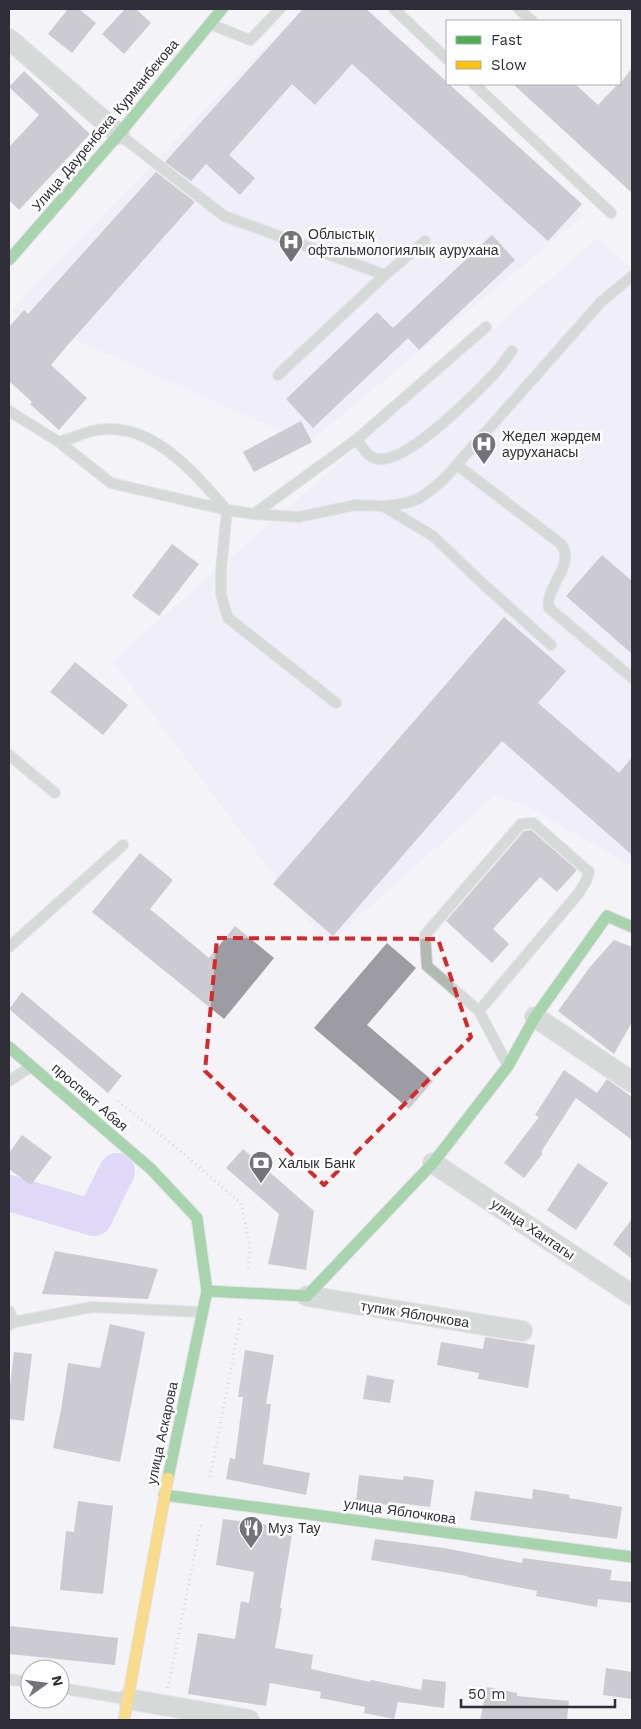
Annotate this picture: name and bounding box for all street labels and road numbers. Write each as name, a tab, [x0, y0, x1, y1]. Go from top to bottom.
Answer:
street label: Улица Дауренбека Курманбекова	[28, 36, 182, 214]
street label: проспект Абая	[49, 1060, 131, 1134]
street label: улица Хантагы	[488, 1195, 578, 1263]
street label: тупик Яблочкова	[360, 1298, 471, 1331]
street label: улица Аскарова	[143, 1380, 181, 1486]
street label: улица Яблочкова	[343, 1495, 457, 1527]

